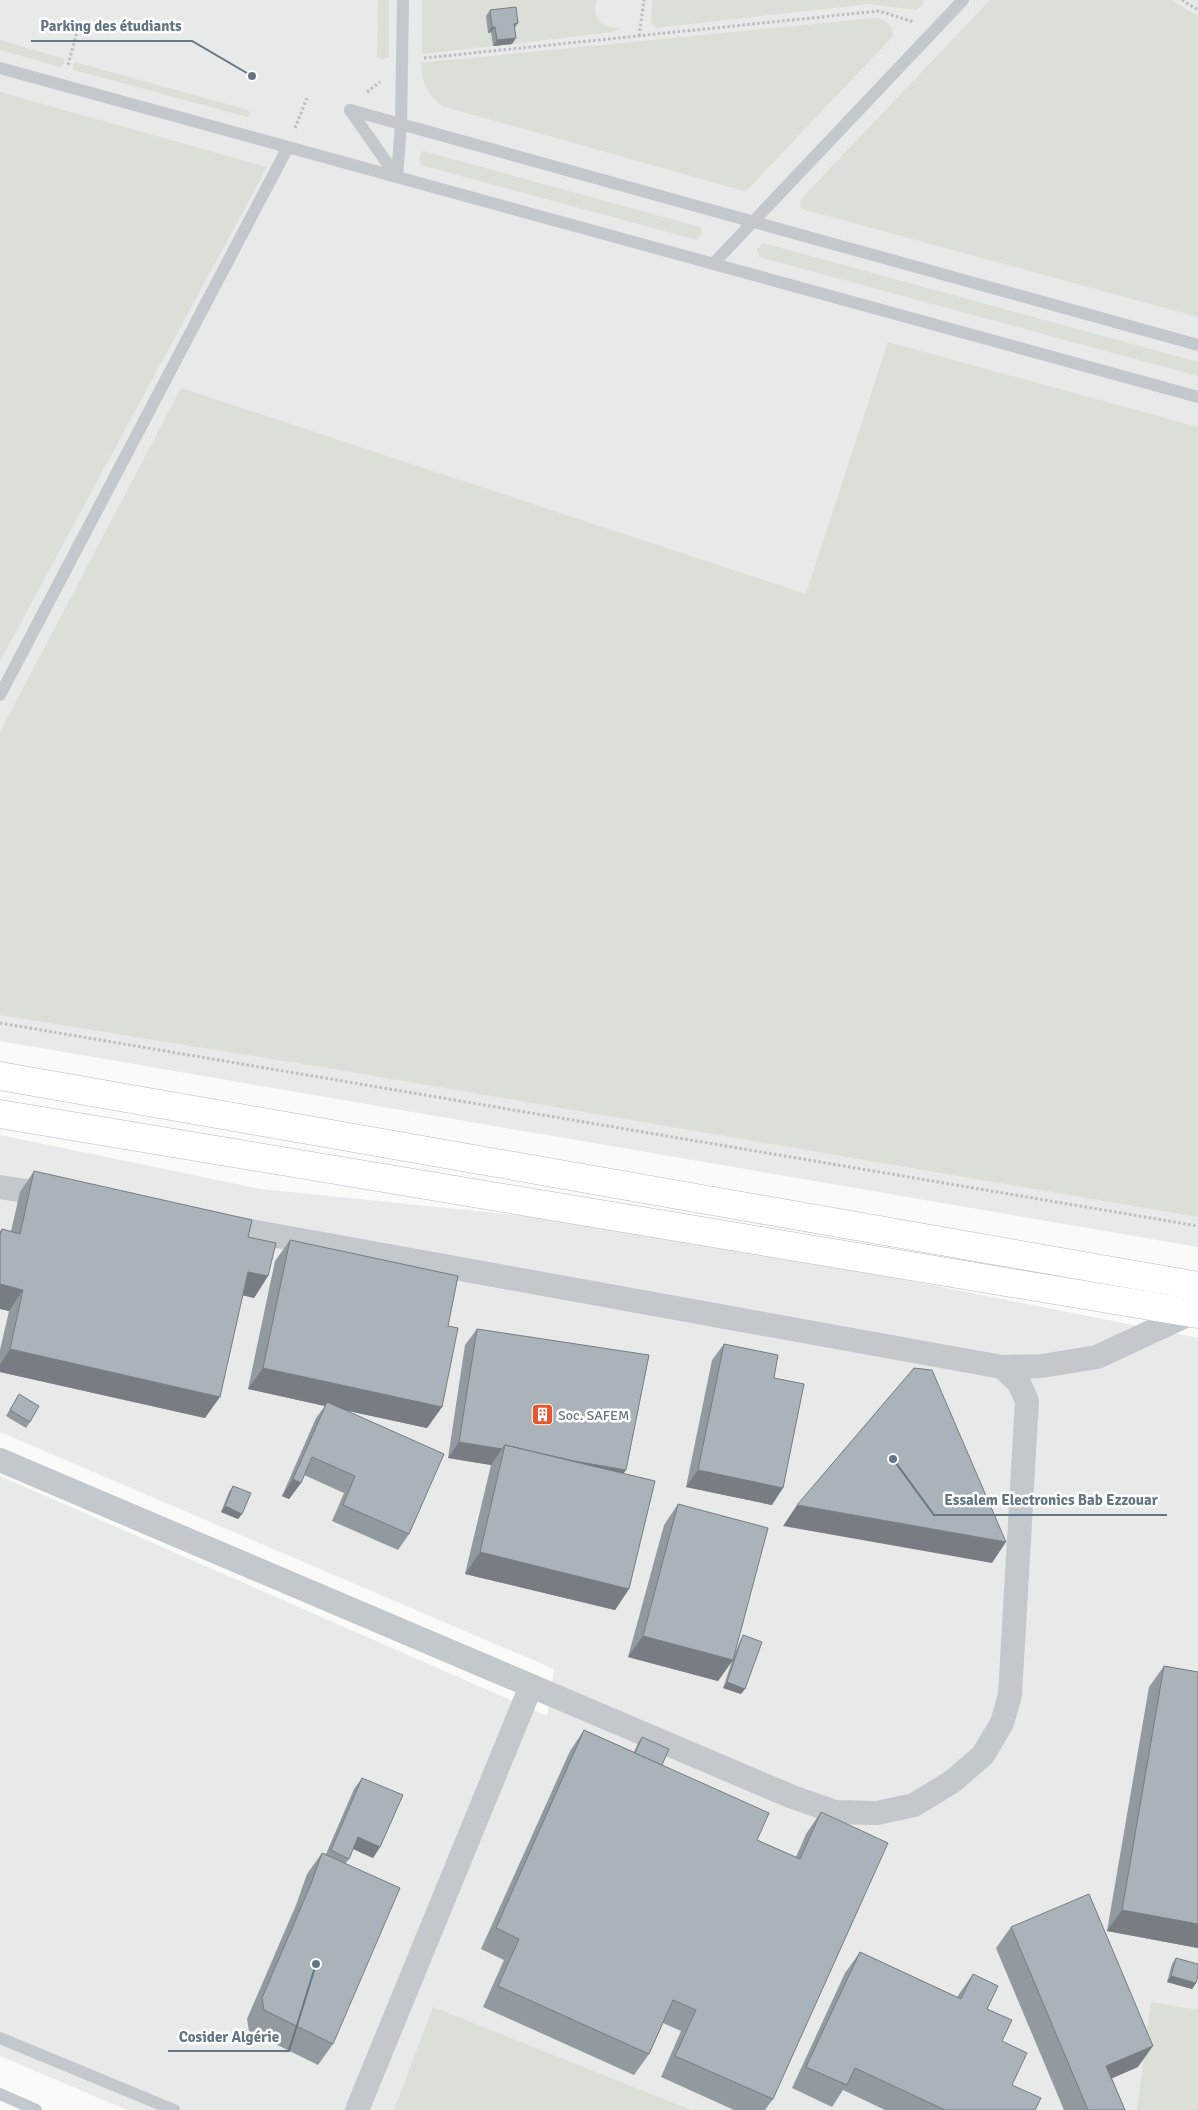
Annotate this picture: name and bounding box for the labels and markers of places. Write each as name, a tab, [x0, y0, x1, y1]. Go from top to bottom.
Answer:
callout: Parking des étudiants	[31, 11, 192, 41]
building icon: Soc. SAFEM	[530, 1403, 554, 1427]
place label: Soc. SAFEM	[558, 1407, 629, 1424]
callout: Essalem Electronics Bab Ezzouar	[934, 1485, 1167, 1515]
callout: Cosider Algérie	[168, 2021, 289, 2051]

